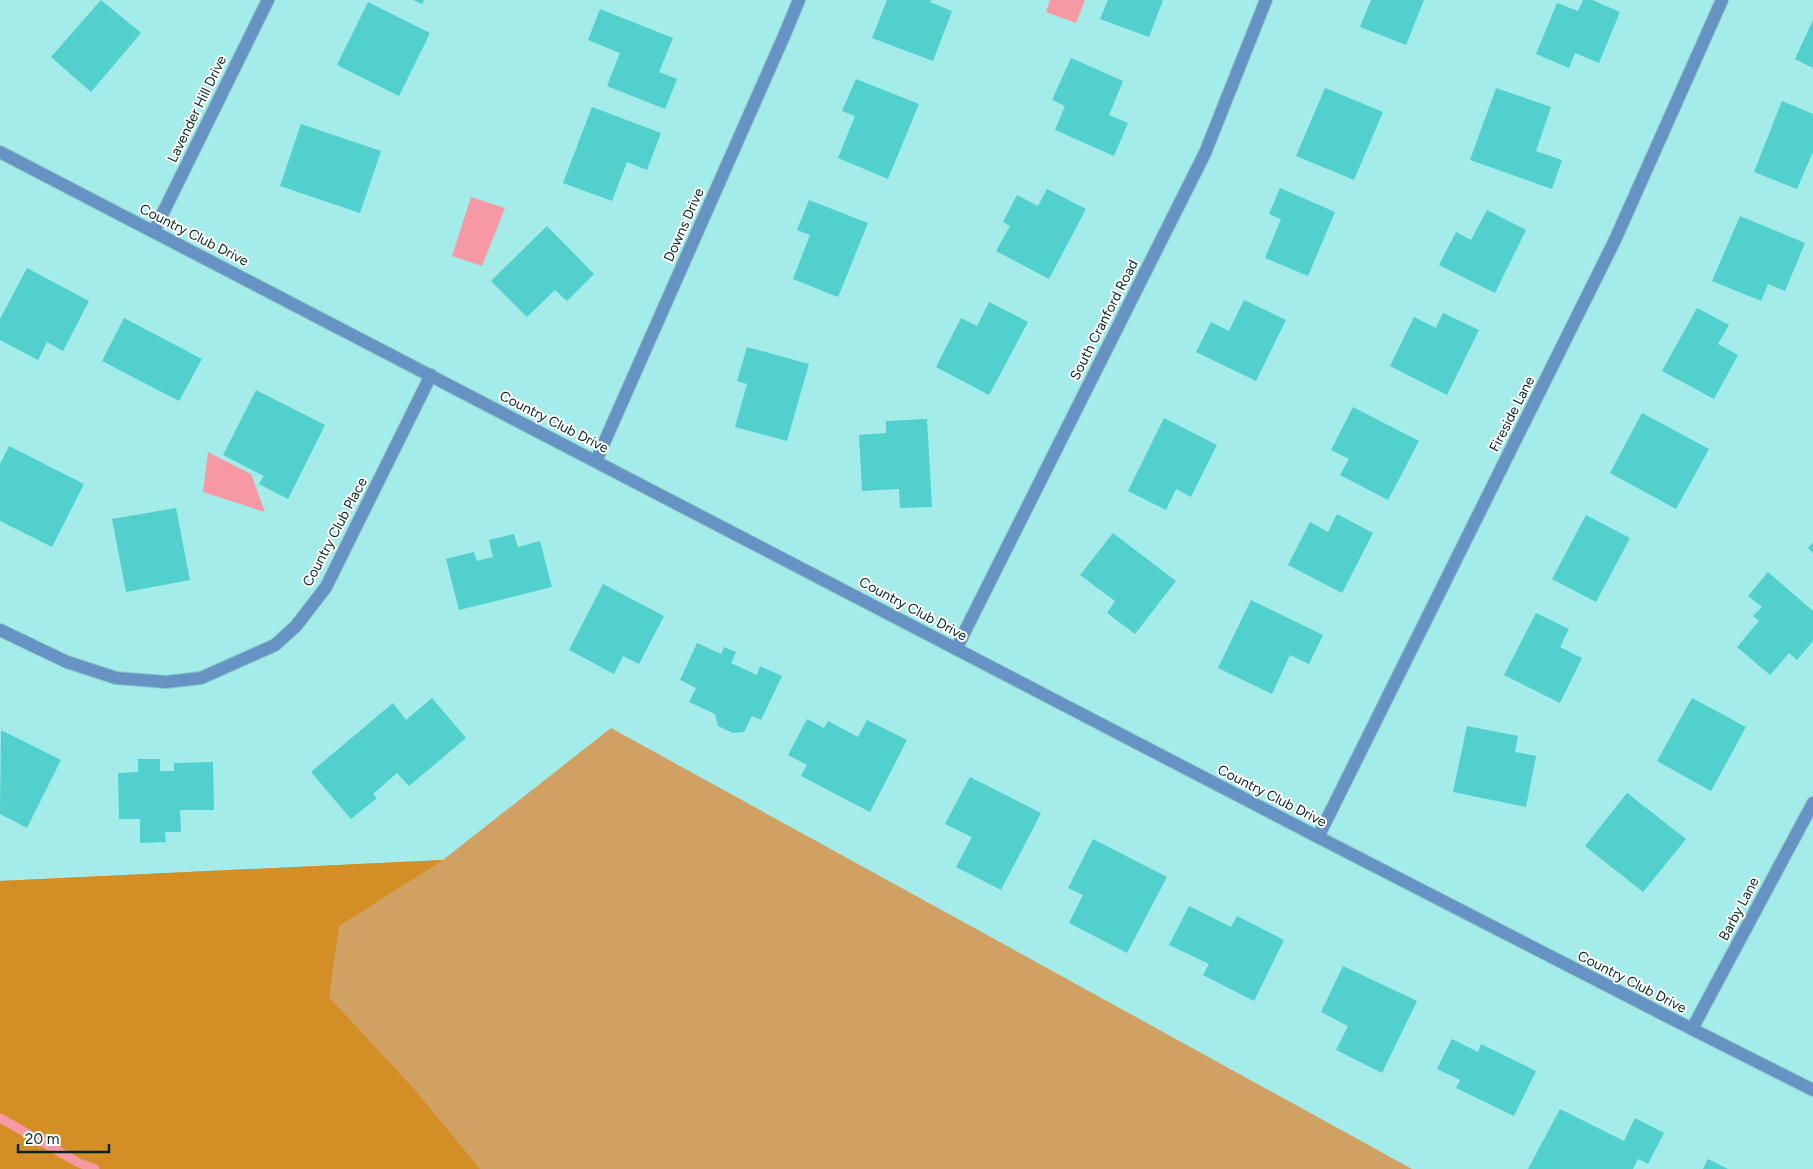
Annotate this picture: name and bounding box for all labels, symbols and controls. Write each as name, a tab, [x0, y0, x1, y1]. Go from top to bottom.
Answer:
street label: Lavender Hill Drive	[164, 53, 230, 165]
street label: Downs Drive	[660, 185, 708, 264]
street label: Country Club Drive	[137, 200, 251, 270]
street label: South Cranford Road	[1066, 257, 1142, 383]
street label: Fireside Lane	[1486, 373, 1538, 454]
street label: Country Club Drive	[497, 387, 611, 457]
street label: Country Club Place	[299, 474, 371, 589]
street label: Country Club Drive	[856, 573, 970, 645]
street label: Country Club Drive	[1215, 761, 1329, 831]
street label: Barby Lane	[1715, 874, 1763, 944]
street label: Country Club Drive	[1575, 947, 1689, 1017]
scale bar	[18, 1122, 109, 1154]
text: 20 m	[25, 1130, 59, 1148]

